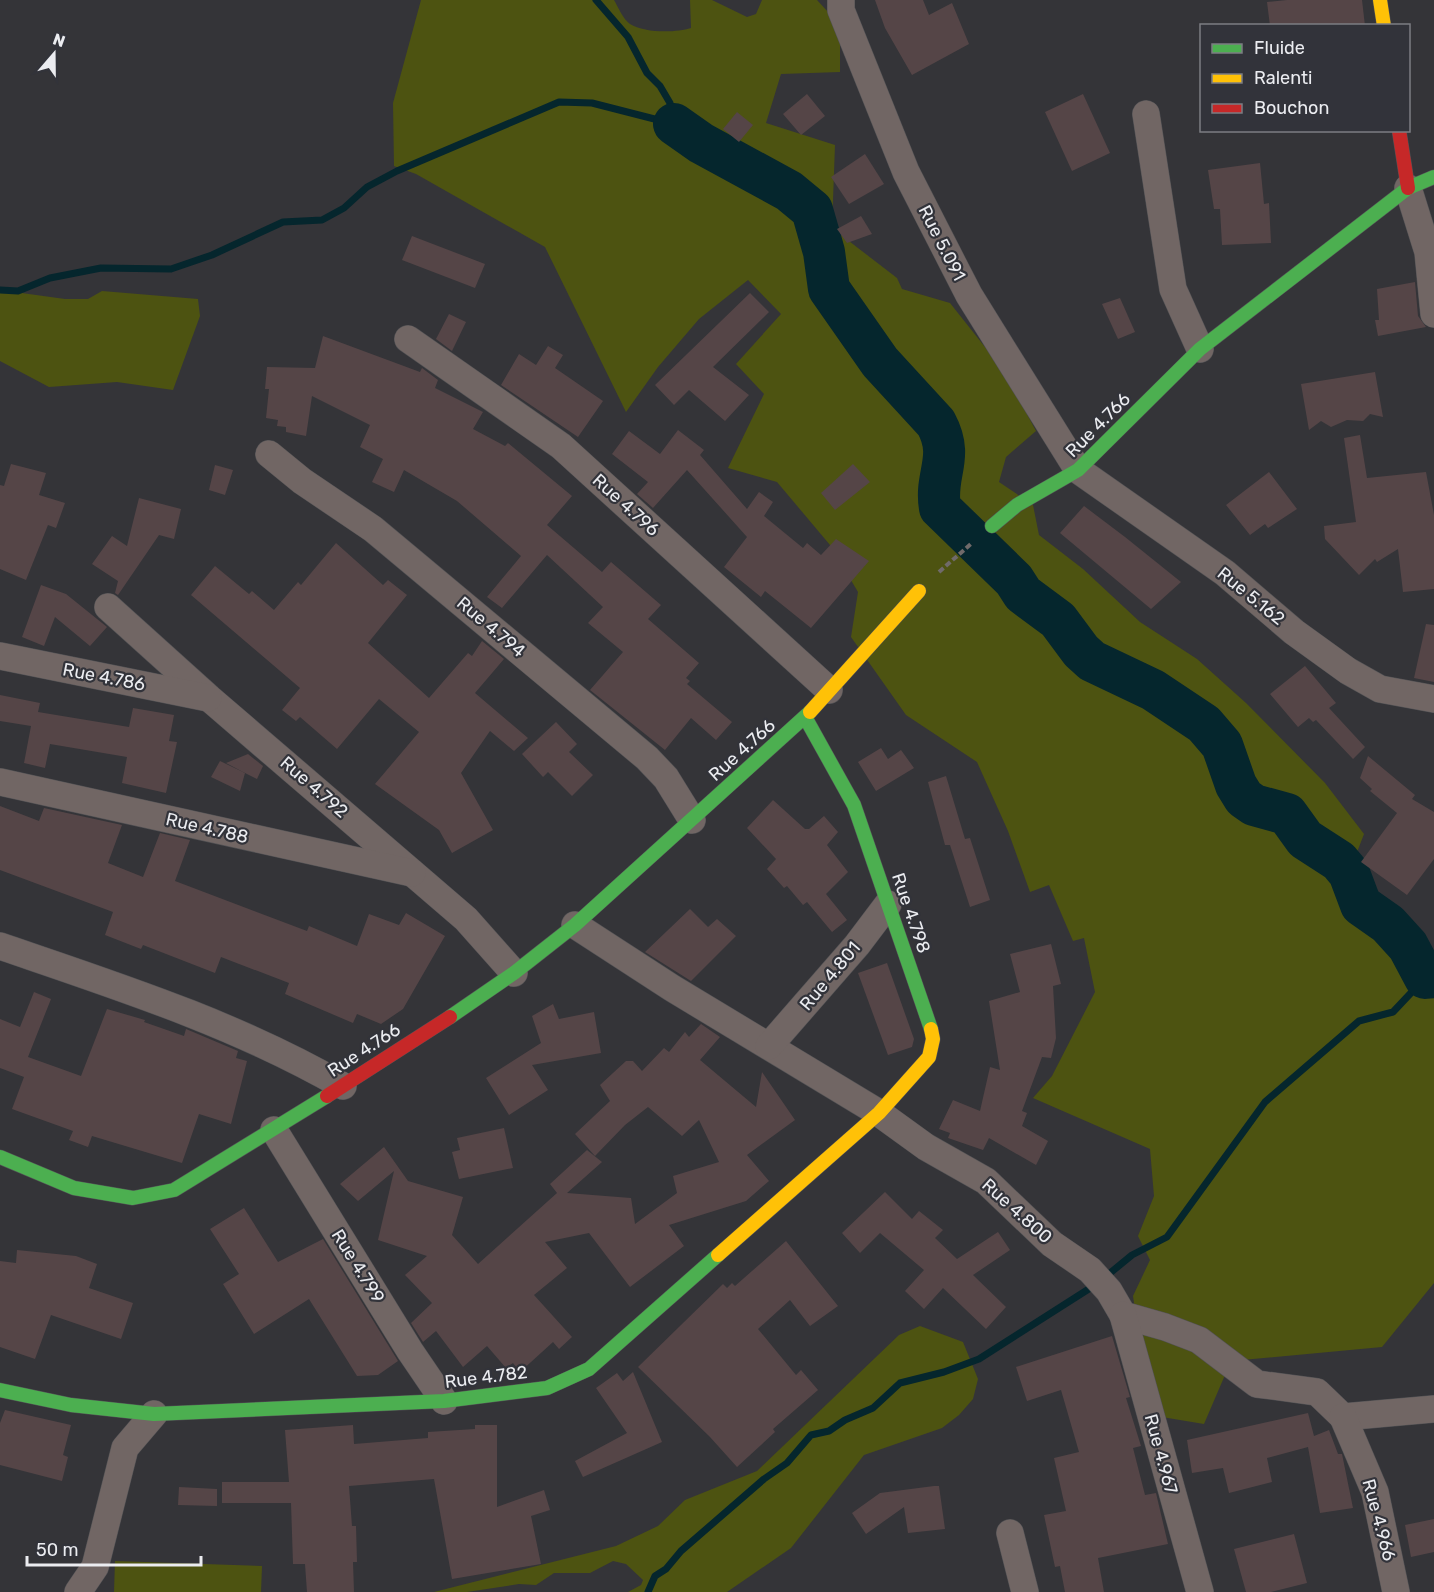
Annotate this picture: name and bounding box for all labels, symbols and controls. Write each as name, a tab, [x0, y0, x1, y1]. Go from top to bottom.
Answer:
north arrow	[24, 24, 84, 84]
legend	[1200, 24, 1410, 132]
text: N	[50, 29, 68, 51]
text: Fluide	[1254, 37, 1305, 59]
text: Ralenti	[1254, 67, 1312, 89]
text: Bouchon	[1254, 97, 1329, 119]
street label: Rue 5.091	[914, 202, 970, 284]
street label: Rue 4.766	[1061, 388, 1135, 462]
street label: Rue 4.796	[588, 469, 664, 541]
street label: Rue 5.162	[1213, 562, 1289, 630]
street label: Rue 4.794	[452, 592, 530, 662]
street label: Rue 4.786	[61, 658, 147, 696]
street label: Rue 4.766	[704, 714, 780, 786]
street label: Rue 4.792	[276, 752, 352, 822]
street label: Rue 4.788	[164, 808, 250, 848]
street label: Rue 4.798	[887, 870, 935, 956]
street label: Rue 4.801	[795, 937, 865, 1015]
street label: Rue 4.766	[323, 1018, 405, 1082]
street label: Rue 4.800	[977, 1174, 1057, 1248]
street label: Rue 4.799	[327, 1225, 389, 1307]
street label: Rue 4.782	[443, 1361, 529, 1393]
street label: Rue 4.967	[1140, 1412, 1182, 1496]
street label: Rue 4.966	[1358, 1477, 1401, 1564]
scale bar	[27, 1529, 201, 1567]
text: 50 m	[36, 1539, 79, 1561]

